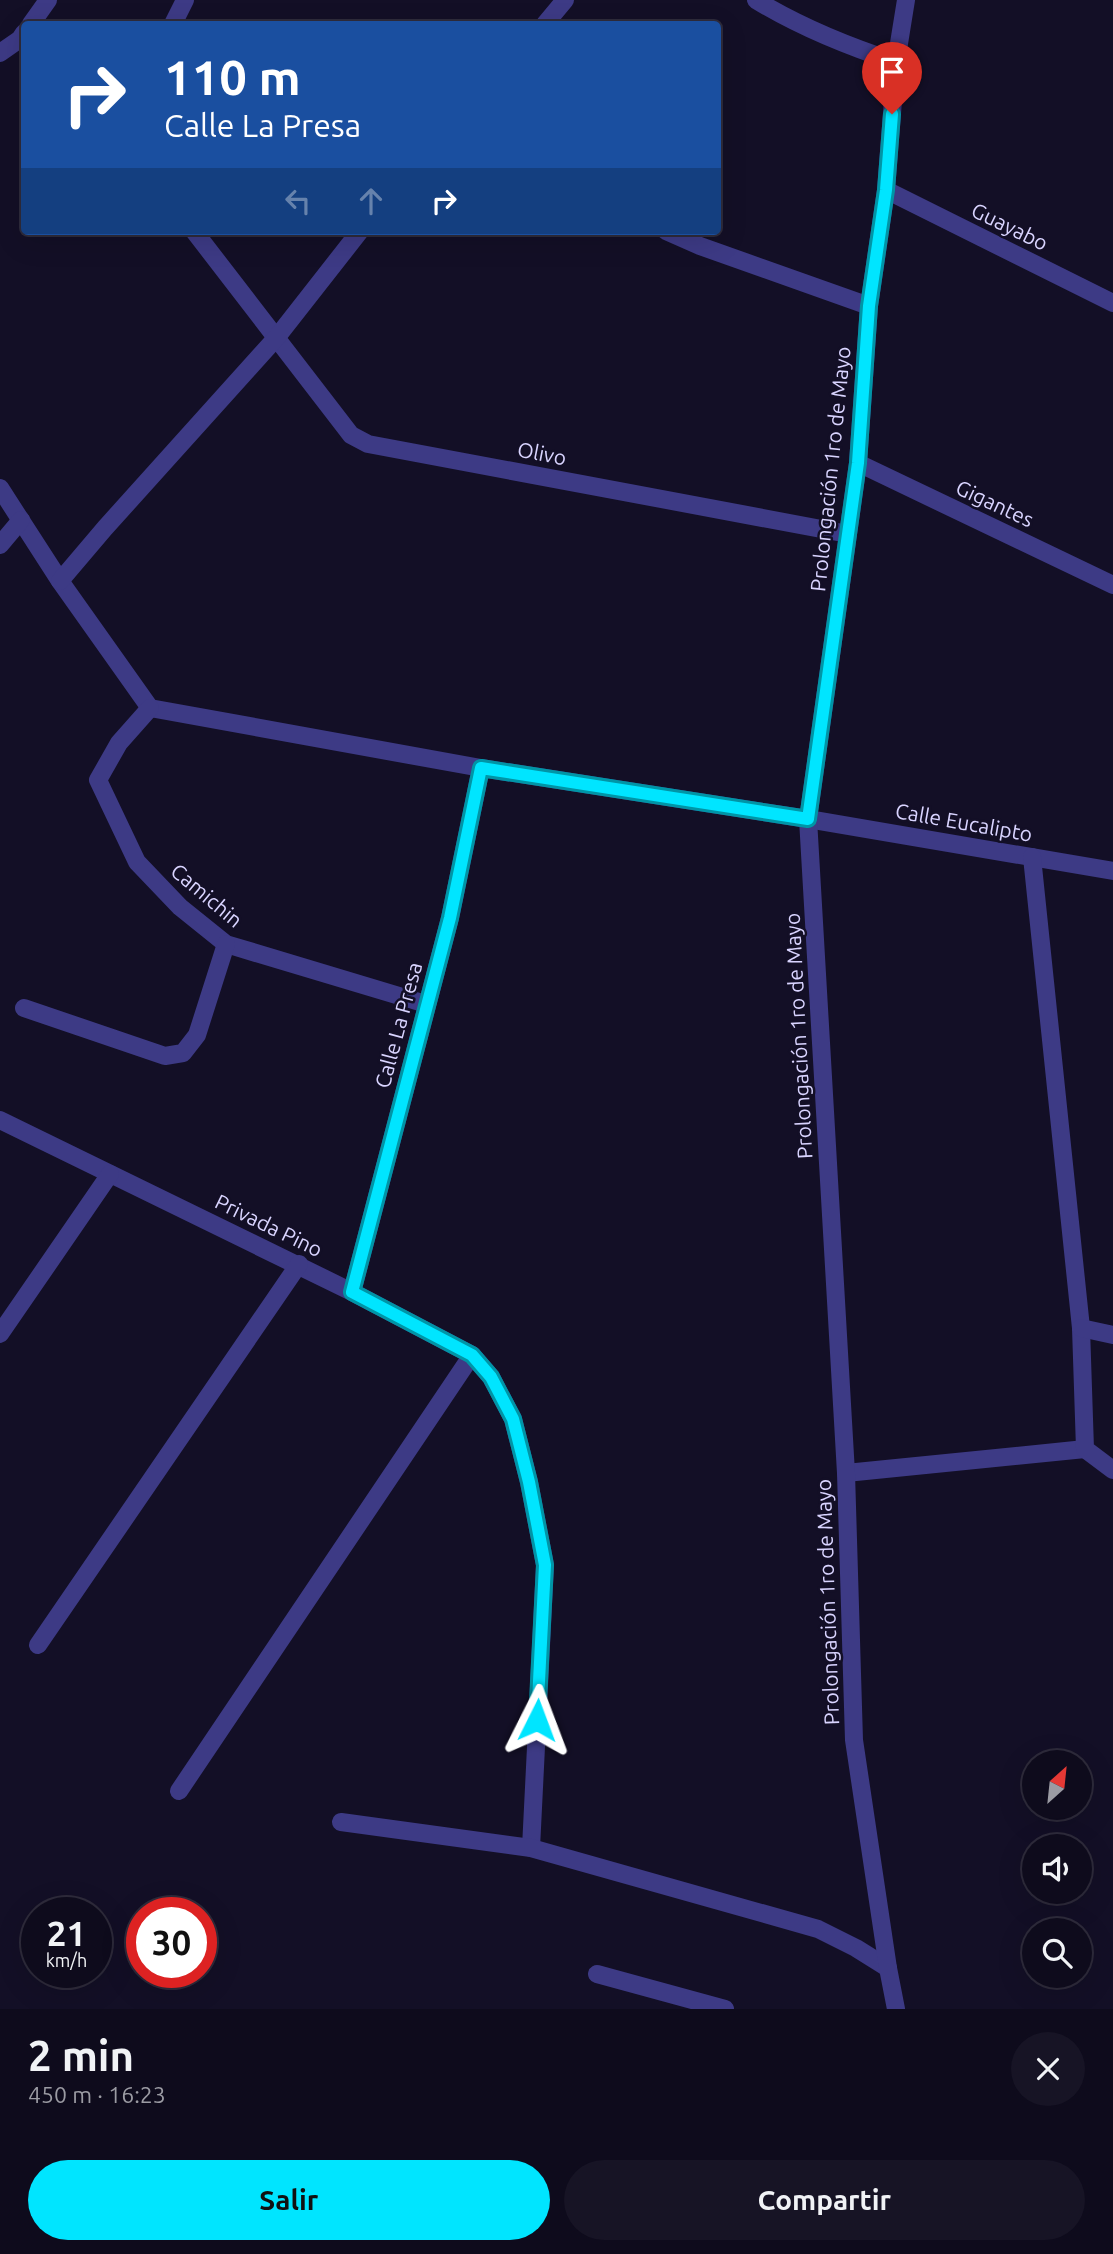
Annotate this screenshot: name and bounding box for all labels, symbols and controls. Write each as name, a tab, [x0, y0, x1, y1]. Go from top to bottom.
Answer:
pin	[862, 42, 922, 114]
icon: right	[49, 49, 140, 140]
text: 110 m	[164, 49, 301, 104]
icon: arrive	[873, 53, 911, 91]
text: Calle La Presa	[164, 107, 361, 143]
icon: left	[279, 182, 317, 220]
icon: ahead	[352, 182, 390, 220]
icon: right	[425, 182, 463, 220]
street label: Guayabo	[968, 197, 1052, 255]
street label: Prolongación 1ro de Mayo	[805, 345, 855, 593]
street label: Olivo	[515, 437, 569, 469]
street label: Gigantes	[952, 475, 1038, 531]
street label: Calle Eucalipto	[894, 798, 1034, 846]
street label: Camichin	[166, 858, 248, 932]
street label: Prolongación 1ro de Mayo	[780, 912, 816, 1160]
street label: Calle La Presa	[370, 959, 426, 1091]
street label: Privada Pino	[211, 1189, 327, 1261]
street label: Prolongación 1ro de Mayo	[811, 1478, 843, 1726]
position arrow	[500, 1683, 574, 1757]
north arrow	[1022, 1750, 1092, 1820]
map controls	[1022, 1750, 1092, 1988]
button: sound	[1022, 1834, 1092, 1904]
speed limit sign: 30	[126, 1897, 217, 1988]
text: 21	[47, 1913, 86, 1953]
button: search	[1022, 1918, 1092, 1988]
text: km/h	[46, 1950, 87, 1970]
text: 2 min	[28, 2032, 134, 2079]
button: close	[1011, 2032, 1085, 2106]
text: 450 m · 16:23	[28, 2082, 166, 2107]
button: Salir	[28, 2160, 550, 2240]
button: Compartir	[564, 2160, 1085, 2240]

